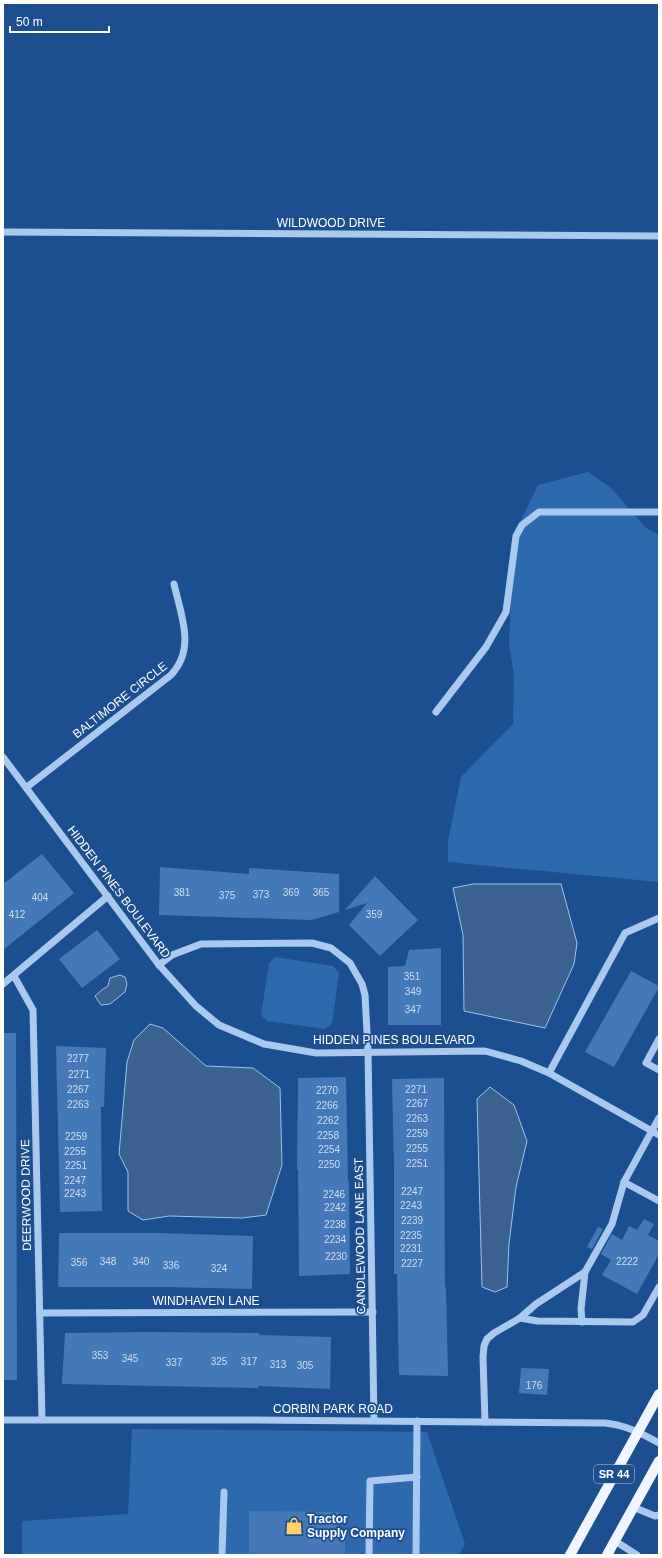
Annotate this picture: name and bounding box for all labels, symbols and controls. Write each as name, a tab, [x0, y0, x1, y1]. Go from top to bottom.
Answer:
scale bar	[10, 8, 109, 34]
text: 50 m	[16, 15, 43, 29]
street label: WILDWOOD DRIVE	[277, 216, 385, 230]
street label: BALTIMORE CIRCLE	[70, 659, 170, 741]
street label: HIDDEN PINES BOULEVARD	[65, 823, 173, 961]
house number: 381	[174, 887, 191, 898]
house number: 369	[283, 887, 300, 898]
house number: 365	[313, 887, 330, 898]
house number: 373	[253, 889, 270, 900]
house number: 375	[219, 890, 236, 901]
house number: 404	[32, 892, 49, 903]
house number: 412	[9, 909, 26, 920]
house number: 359	[366, 909, 383, 920]
house number: 351	[404, 971, 421, 982]
house number: 349	[405, 986, 422, 997]
house number: 347	[405, 1004, 422, 1015]
street label: HIDDEN PINES BOULEVARD	[313, 1033, 475, 1047]
house number: 2277	[67, 1053, 90, 1064]
house number: 2271	[68, 1069, 91, 1080]
house number: 2267	[67, 1084, 90, 1095]
house number: 2271	[405, 1084, 428, 1095]
house number: 2270	[316, 1085, 339, 1096]
house number: 2267	[406, 1098, 429, 1109]
house number: 2263	[67, 1099, 90, 1110]
house number: 2266	[316, 1100, 339, 1111]
house number: 2263	[406, 1113, 429, 1124]
house number: 2262	[317, 1115, 340, 1126]
house number: 2259	[406, 1128, 429, 1139]
house number: 2258	[317, 1130, 340, 1141]
house number: 2259	[65, 1131, 88, 1142]
street label: DEERWOOD DRIVE	[18, 1139, 34, 1251]
house number: 2255	[406, 1143, 429, 1154]
house number: 2254	[318, 1144, 341, 1155]
house number: 2255	[64, 1146, 87, 1157]
street label: CANDLEWOOD LANE EAST	[352, 1157, 368, 1314]
house number: 2251	[406, 1158, 429, 1169]
house number: 2250	[318, 1159, 341, 1170]
house number: 2251	[65, 1160, 88, 1171]
house number: 2247	[64, 1175, 87, 1186]
house number: 2247	[401, 1186, 424, 1197]
house number: 2243	[64, 1188, 87, 1199]
house number: 2246	[323, 1189, 346, 1200]
house number: 2243	[400, 1200, 423, 1211]
house number: 2242	[324, 1202, 347, 1213]
house number: 2239	[401, 1215, 424, 1226]
house number: 2238	[324, 1219, 347, 1230]
house number: 2235	[400, 1230, 423, 1241]
house number: 2234	[324, 1234, 347, 1245]
house number: 2231	[400, 1243, 423, 1254]
house number: 2230	[325, 1251, 348, 1262]
house number: 348	[100, 1256, 117, 1267]
house number: 340	[133, 1256, 150, 1267]
house number: 2222	[616, 1256, 639, 1267]
house number: 356	[71, 1257, 88, 1268]
house number: 2227	[401, 1258, 424, 1269]
house number: 336	[163, 1260, 180, 1271]
house number: 324	[211, 1263, 228, 1274]
street label: WINDHAVEN LANE	[152, 1294, 260, 1308]
house number: 353	[92, 1350, 109, 1361]
house number: 345	[122, 1353, 139, 1364]
house number: 325	[211, 1356, 228, 1367]
house number: 317	[241, 1356, 258, 1367]
house number: 337	[166, 1357, 183, 1368]
house number: 313	[270, 1359, 287, 1370]
house number: 305	[297, 1360, 314, 1371]
house number: 176	[526, 1380, 543, 1391]
street label: CORBIN PARK ROAD	[273, 1402, 393, 1416]
road number: SR 44	[594, 1465, 634, 1483]
place label: Tractor Supply Company	[307, 1512, 405, 1540]
shop icon: Tractor Supply Company	[284, 1516, 304, 1536]

